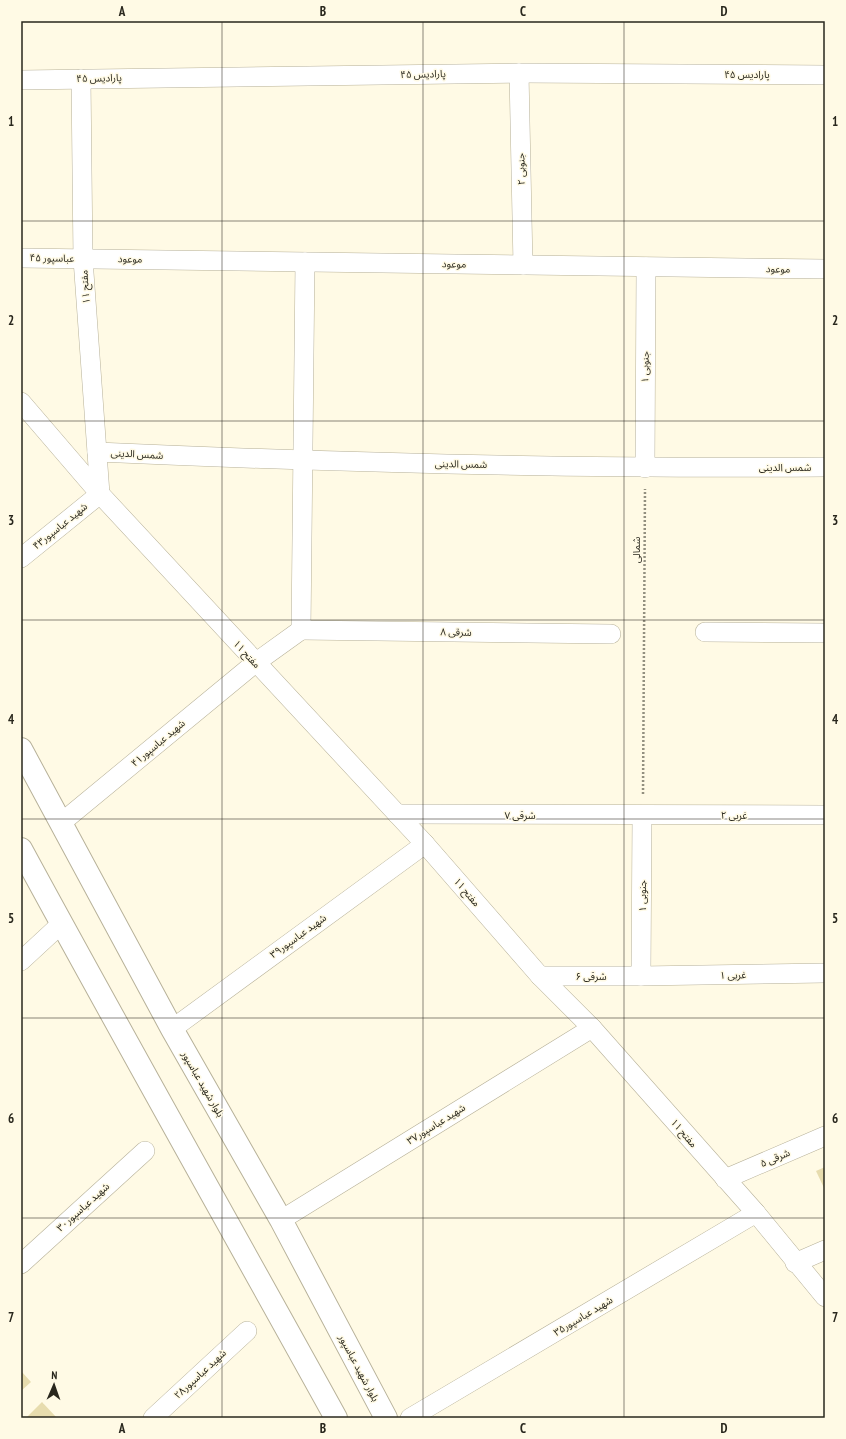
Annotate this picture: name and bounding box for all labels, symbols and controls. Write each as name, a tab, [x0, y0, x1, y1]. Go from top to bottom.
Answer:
text: A	[118, 3, 126, 20]
text: B	[320, 3, 326, 20]
text: C	[520, 3, 526, 20]
text: D	[721, 3, 728, 20]
street label: پارادیس ۴۵	[400, 67, 446, 81]
street label: پارادیس ۴۵	[724, 68, 770, 81]
street label: پارادیس ۴۵	[76, 71, 122, 85]
text: 1	[8, 113, 14, 130]
text: 1	[832, 113, 838, 130]
street label: جنوبی ۲	[514, 153, 528, 185]
street label: عباسپور ۴۵	[29, 251, 75, 265]
street label: موعود	[118, 252, 142, 266]
street label: موعود	[442, 257, 466, 271]
street label: موعود	[766, 262, 790, 276]
street label: مفتح ۱۱	[77, 270, 94, 304]
text: 2	[8, 312, 14, 329]
text: 2	[832, 312, 838, 329]
street label: ۱ جنوبی	[638, 351, 652, 383]
street label: شمس الدینی	[110, 446, 164, 462]
street label: شمس الدینی	[435, 457, 488, 471]
street label: شمس الدینی	[759, 461, 811, 474]
street label: ۴۳شهید عباسپور	[30, 500, 90, 552]
text: 3	[8, 512, 14, 529]
text: 3	[832, 512, 838, 529]
street label: شمالی	[630, 537, 643, 563]
street label: شرقی ۸	[440, 625, 472, 639]
street label: مفتح ۱۱	[230, 637, 263, 672]
text: 4	[8, 711, 15, 728]
text: 4	[832, 711, 839, 728]
street label: ۴۱شهید عباسپور	[128, 716, 188, 770]
street label: شرقی ۷	[504, 809, 536, 822]
street label: غربی ۲	[721, 809, 747, 822]
street label: مفتح ۱۱	[450, 875, 483, 910]
street label: جنوبی ۱	[636, 880, 649, 912]
text: 5	[8, 910, 14, 927]
text: 5	[832, 910, 838, 927]
street label: شهید عباسپور۳۹	[267, 911, 329, 961]
street label: غربی ۱	[720, 968, 746, 982]
street label: شرقی ۶	[575, 970, 607, 983]
street label: بلوار شهید عباسپور	[178, 1048, 227, 1120]
street label: شهید عباسپور۳۷	[404, 1101, 468, 1147]
text: 6	[8, 1110, 14, 1127]
text: 6	[832, 1110, 838, 1127]
street label: مفتح ۱۱	[667, 1116, 700, 1151]
street label: شرقی ۵	[758, 1146, 792, 1170]
street label: شهید عباسپور۳۰	[54, 1180, 112, 1234]
street label: شهید عباسپور۳۵	[551, 1293, 615, 1339]
text: 7	[8, 1309, 14, 1326]
text: 7	[832, 1309, 838, 1326]
street label: بلوار شهید عباسپور	[335, 1331, 382, 1404]
street label: شهید عباسپور۲۸	[171, 1346, 229, 1402]
north arrow	[34, 1365, 74, 1405]
text: N	[51, 1368, 58, 1382]
text: A	[118, 1420, 126, 1437]
text: B	[320, 1420, 326, 1437]
text: C	[520, 1420, 526, 1437]
text: D	[721, 1420, 728, 1437]

